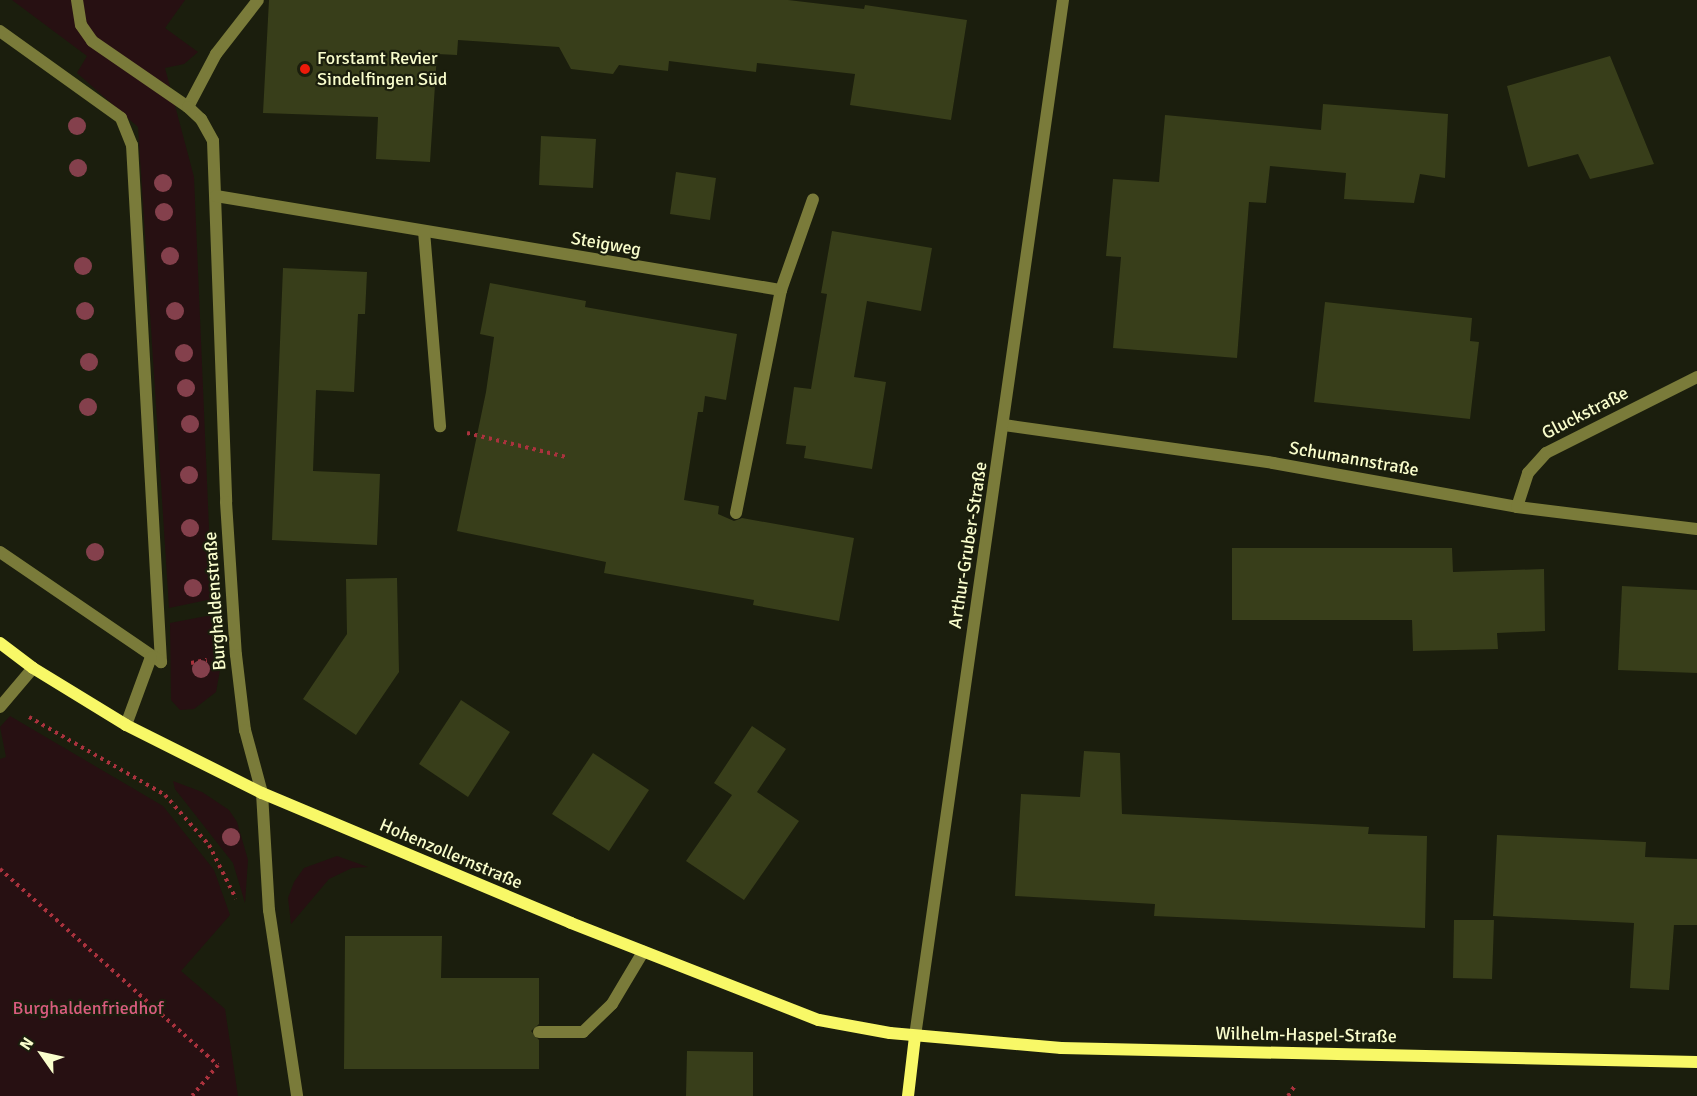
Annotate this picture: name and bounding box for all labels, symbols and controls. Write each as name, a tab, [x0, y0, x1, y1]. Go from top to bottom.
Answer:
place label: Forstamt Revier Sindelfingen Süd	[317, 48, 447, 90]
marker: Forstamt Revier Sindelfingen Süd	[298, 62, 312, 76]
street label: Steigweg	[569, 227, 643, 261]
street label: Gluckstraße	[1538, 382, 1632, 444]
street label: Schumannstraße	[1287, 437, 1421, 481]
street label: Arthur-Gruber-Straße	[944, 460, 992, 630]
street label: Burghaldenstraße	[199, 531, 231, 671]
street label: Hohenzollernstraße	[376, 814, 526, 894]
park label: Burghaldenfriedhof	[13, 997, 163, 1019]
street label: Wilhelm-Haspel-Straße	[1215, 1023, 1397, 1047]
north arrow	[12, 1024, 72, 1084]
text: N	[16, 1034, 38, 1054]

